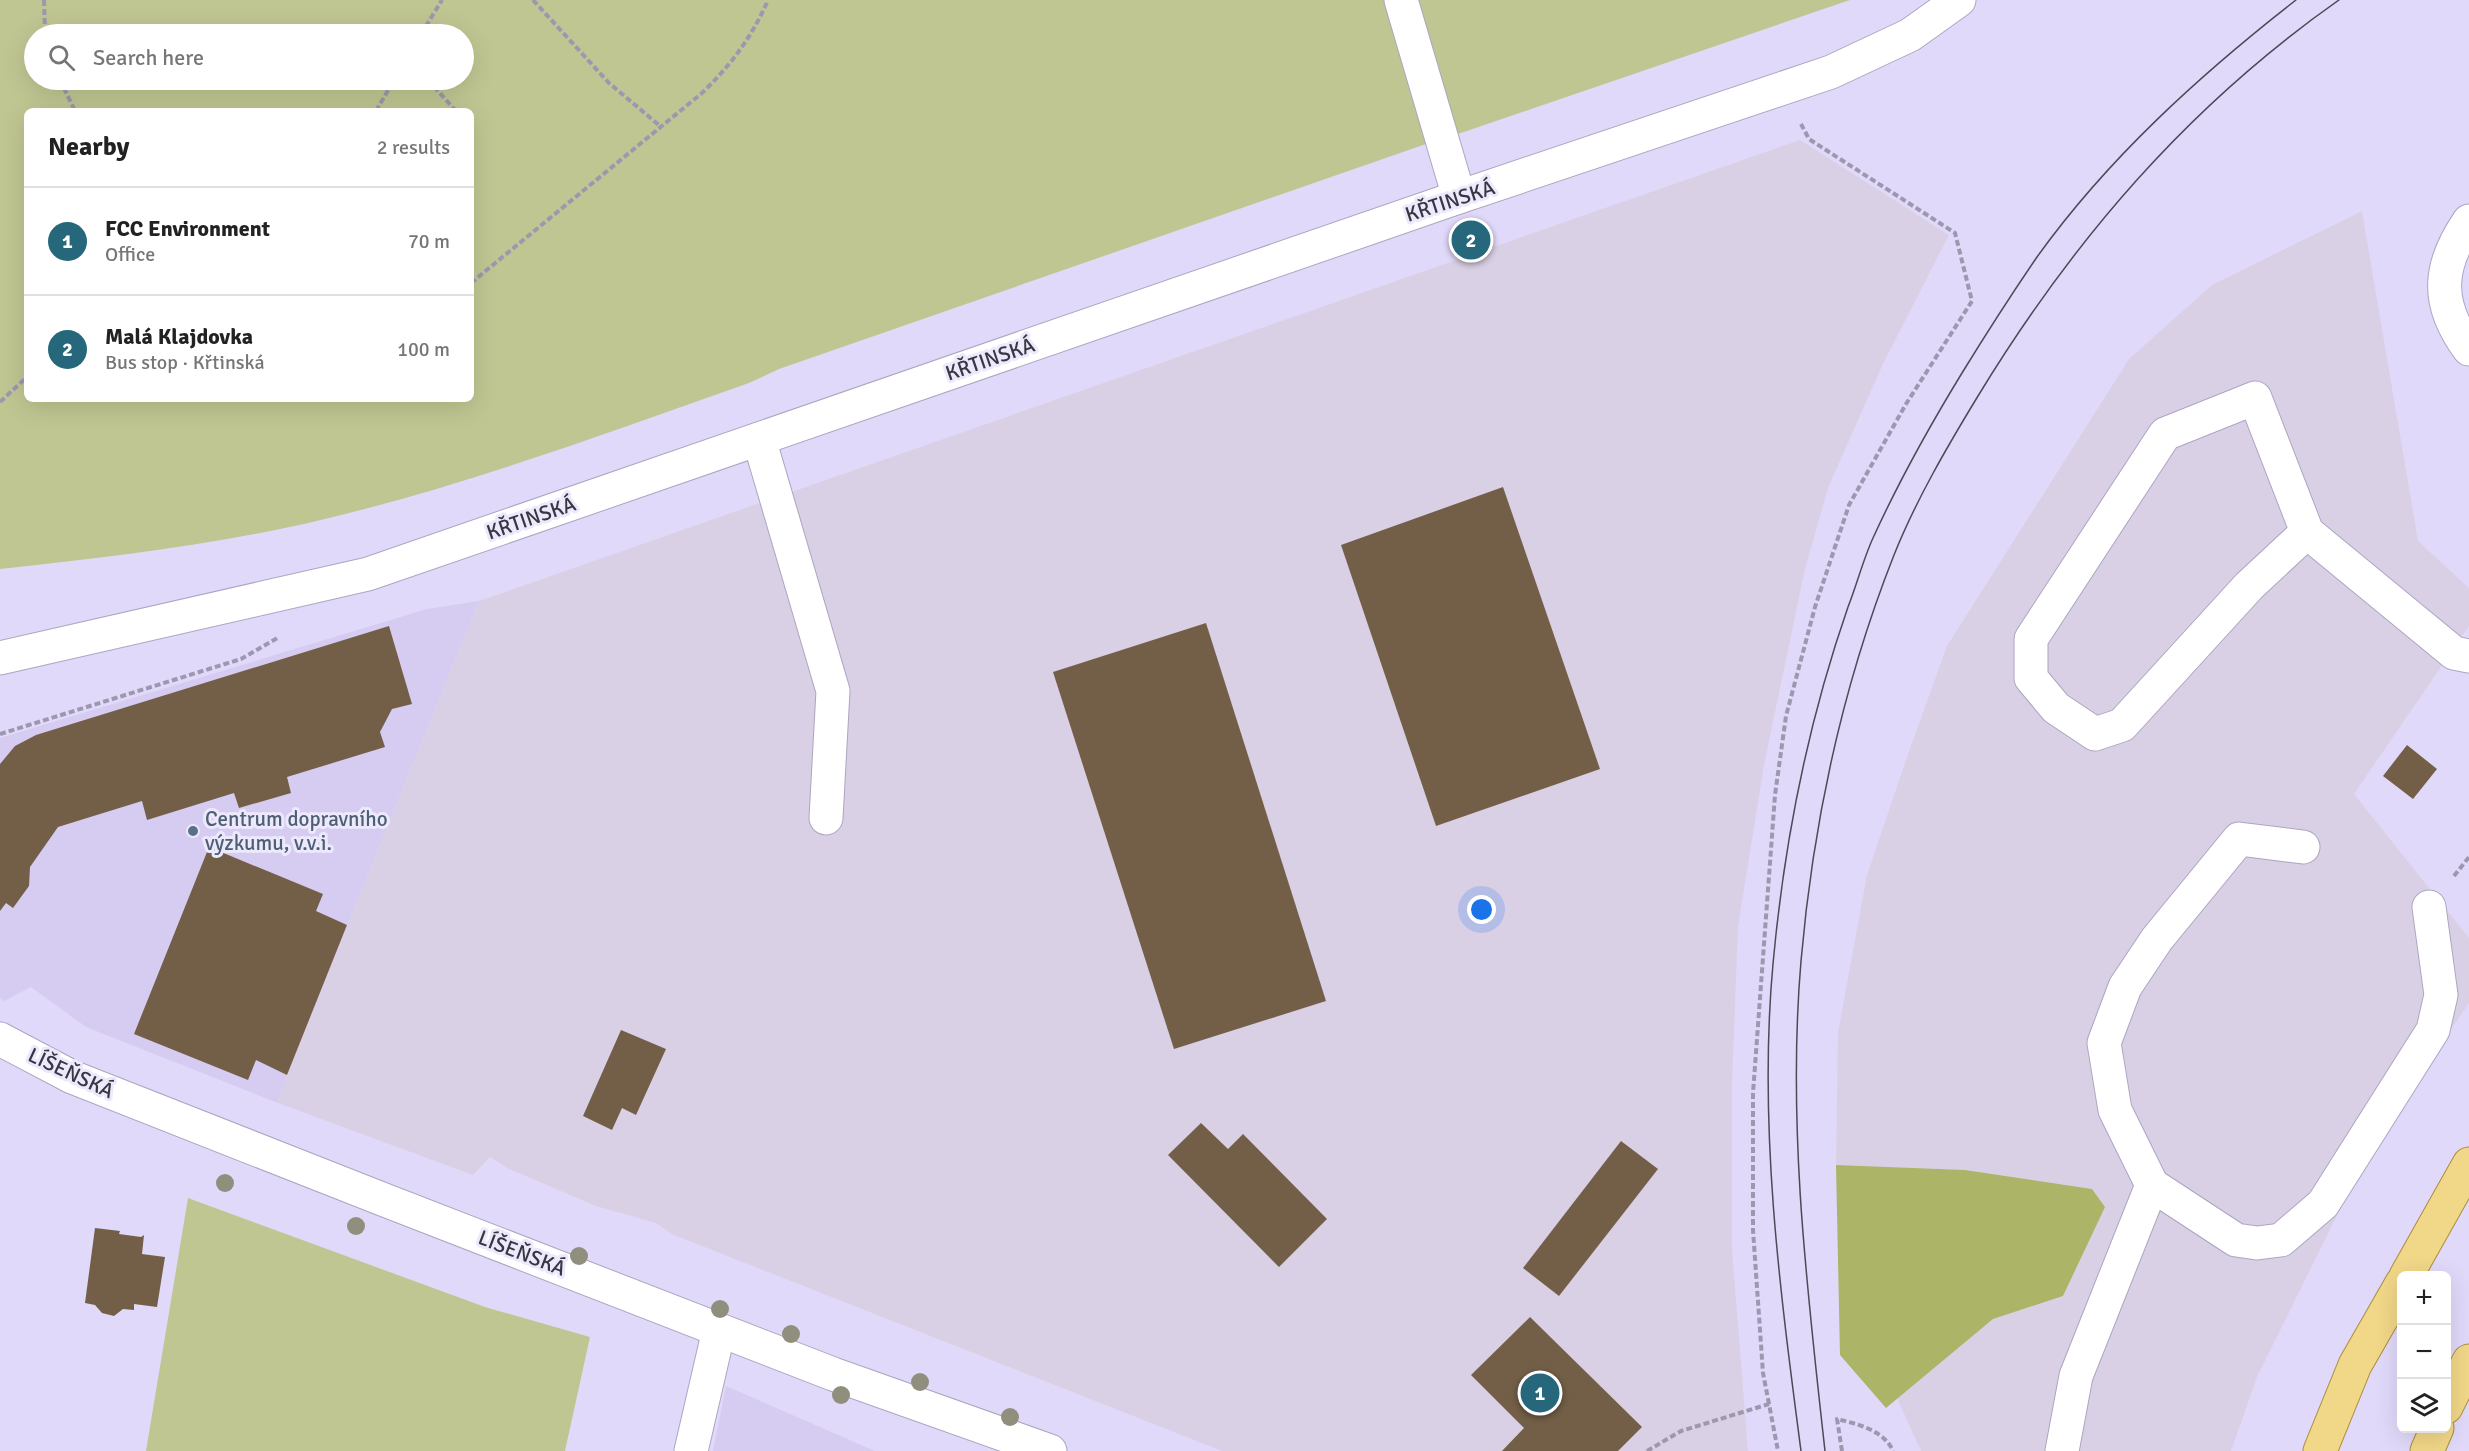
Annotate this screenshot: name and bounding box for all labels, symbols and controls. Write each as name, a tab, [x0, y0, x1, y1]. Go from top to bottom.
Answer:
search box	[24, 24, 474, 90]
icon: search	[45, 41, 78, 74]
text: Search here	[93, 44, 204, 71]
text: Nearby	[48, 131, 129, 163]
text: 2 results	[377, 135, 450, 160]
street label: KŘTINSKÁ	[1402, 174, 1498, 228]
text: FCC Environment	[105, 215, 270, 242]
pin: 2	[1452, 218, 1490, 262]
text: 1	[62, 229, 73, 254]
text: 70 m	[408, 229, 450, 254]
text: Office	[105, 242, 155, 267]
text: Malá Klajdovka	[105, 323, 253, 350]
street label: KŘTINSKÁ	[942, 332, 1038, 386]
text: 2	[62, 337, 73, 362]
text: 100 m	[397, 337, 450, 362]
text: Bus stop · Křtinská	[105, 350, 265, 375]
street label: KŘTINSKÁ	[483, 491, 579, 545]
place label: Centrum dopravního výzkumu, v.v.i.	[205, 806, 388, 856]
marker: Centrum dopravního výzkumu, v.v.i.	[186, 824, 200, 838]
your location	[1467, 895, 1496, 924]
street label: LÍŠEŇSKÁ	[24, 1042, 118, 1104]
street label: LÍŠEŇSKÁ	[475, 1224, 570, 1282]
map controls	[2397, 1271, 2451, 1433]
button: +	[2397, 1271, 2451, 1325]
button: −	[2397, 1325, 2451, 1379]
pin: 1	[1520, 1370, 1560, 1416]
button: layers	[2397, 1379, 2451, 1433]

